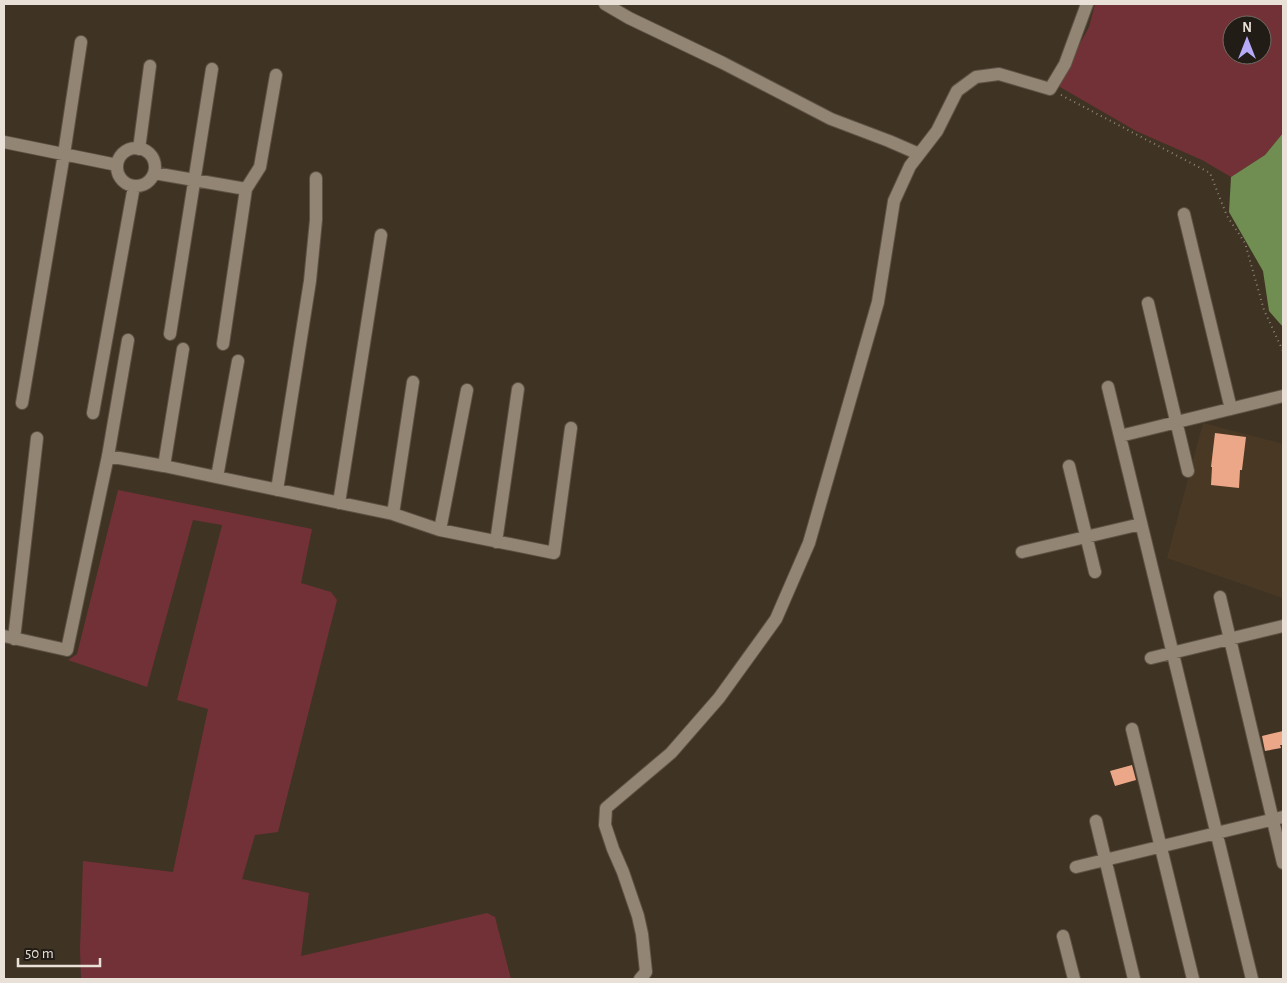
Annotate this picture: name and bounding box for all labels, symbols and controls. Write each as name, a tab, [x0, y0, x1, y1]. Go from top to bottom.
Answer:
north arrow	[1222, 15, 1272, 65]
text: N	[1242, 21, 1252, 35]
scale bar	[18, 936, 100, 968]
text: 50 m	[25, 946, 54, 961]

